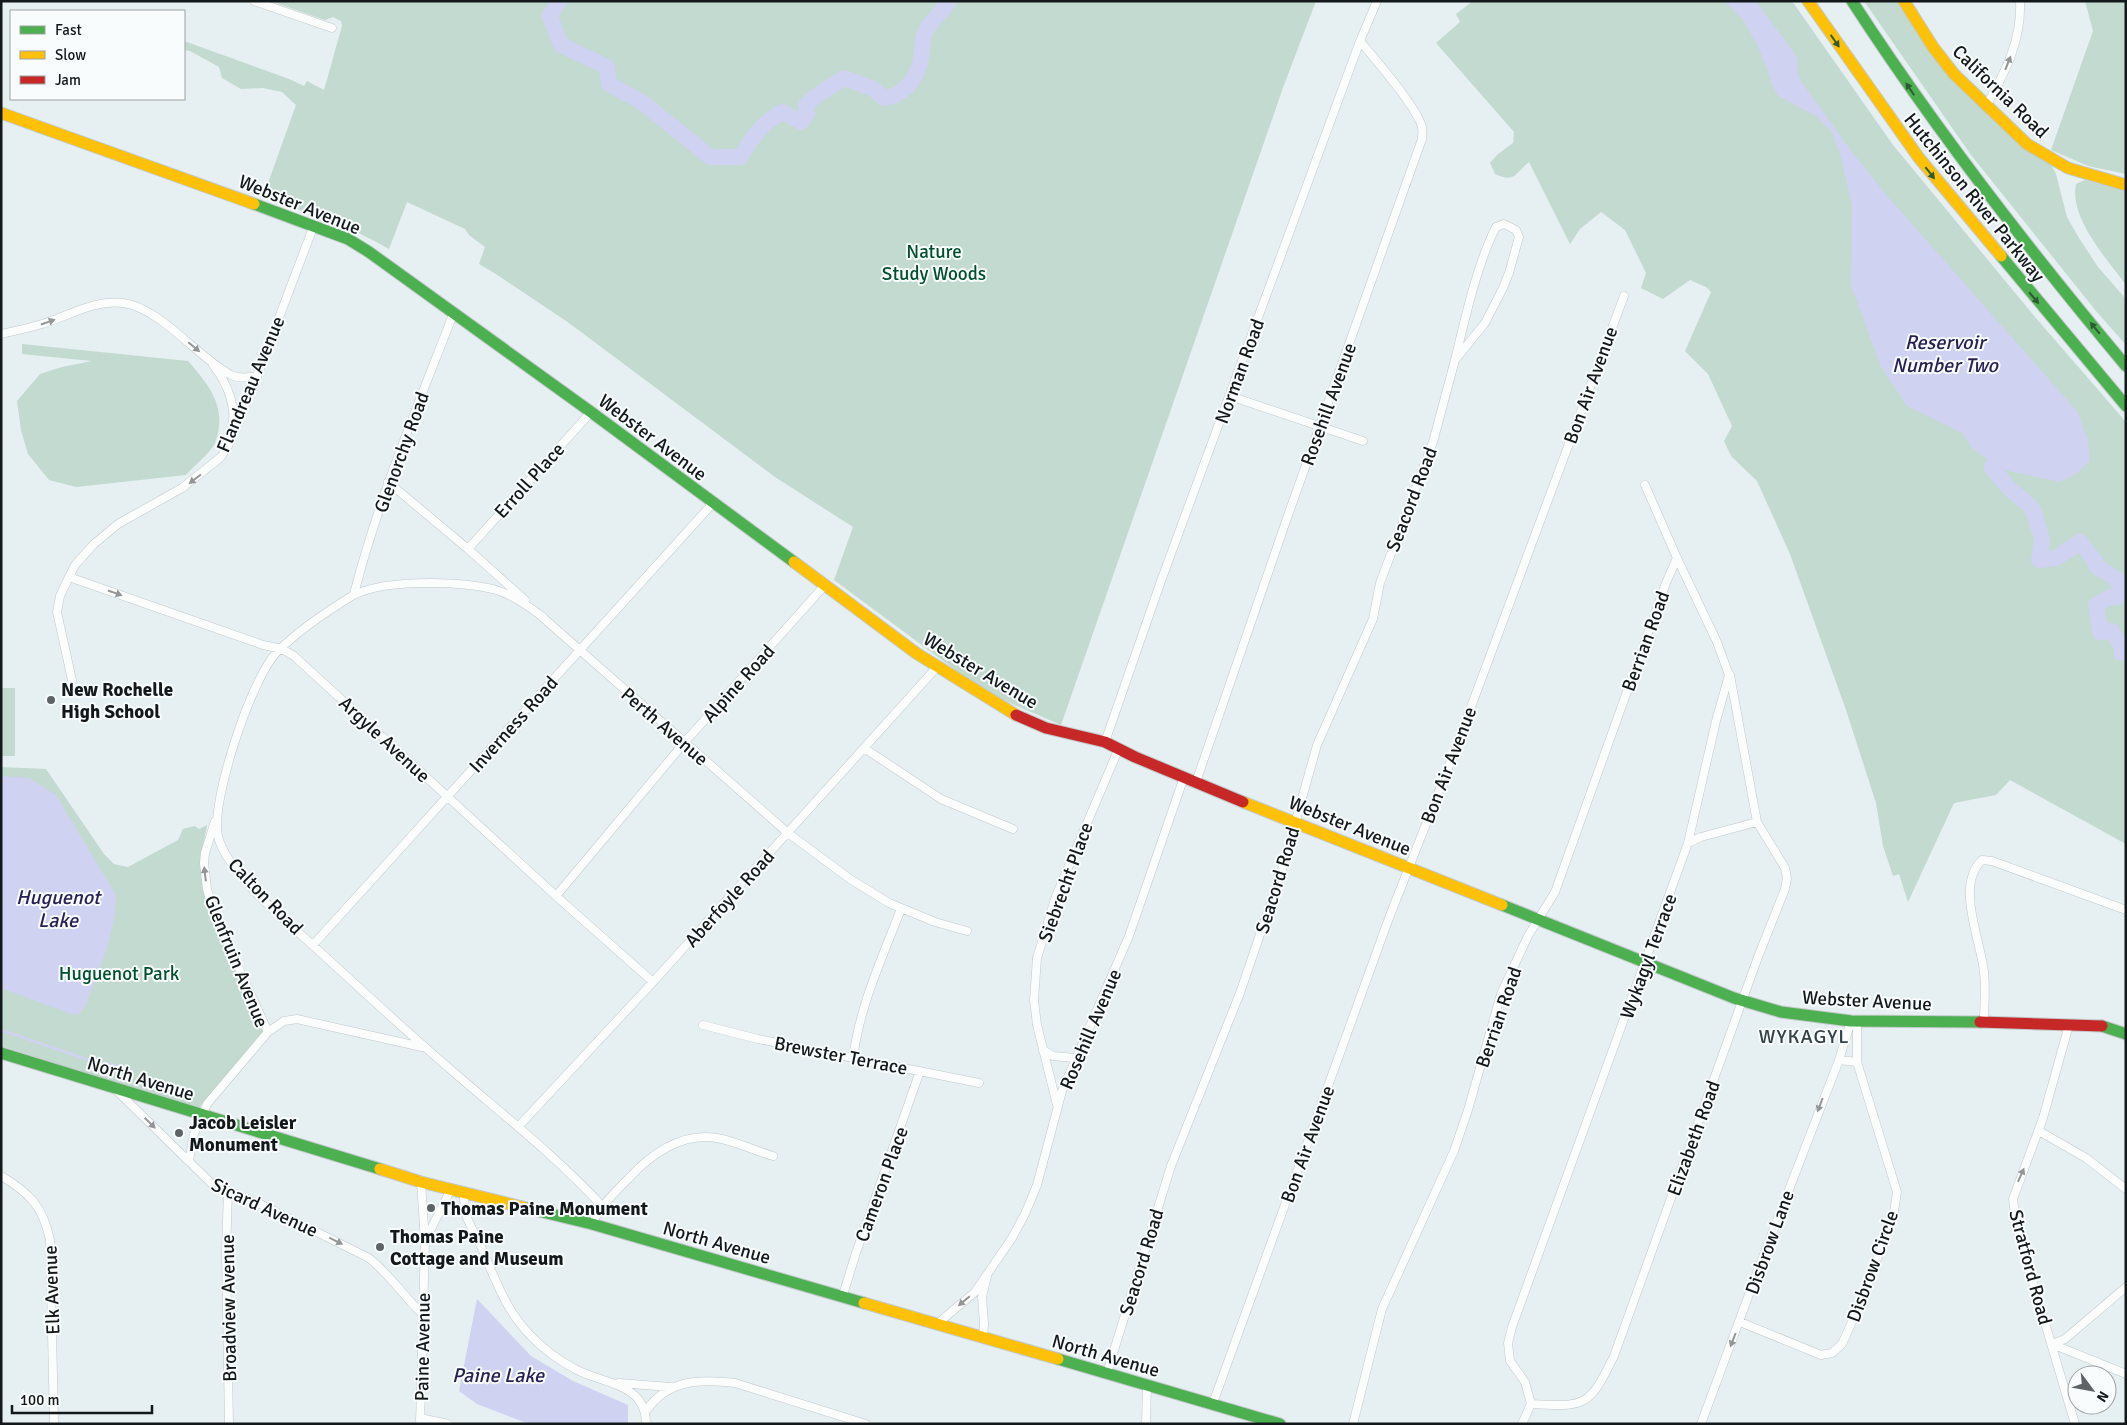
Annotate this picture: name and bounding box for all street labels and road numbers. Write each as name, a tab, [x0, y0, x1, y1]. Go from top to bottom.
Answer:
street label: California Road	[1947, 40, 2053, 144]
street label: Hutchinson River Parkway	[1898, 108, 2050, 287]
street label: Webster Avenue	[235, 169, 364, 240]
street label: Flandreau Avenue	[211, 313, 290, 456]
street label: Norman Road	[1210, 316, 1270, 427]
street label: Bon Air Avenue	[1559, 323, 1623, 447]
street label: Rosehill Avenue	[1296, 340, 1362, 469]
street label: Glenorchy Road	[369, 389, 435, 516]
street label: Webster Avenue	[593, 389, 711, 486]
street label: Erroll Place	[489, 438, 570, 524]
street label: Seacord Road	[1381, 444, 1443, 555]
street label: Berrian Road	[1617, 588, 1675, 695]
street label: Webster Avenue	[919, 627, 1042, 715]
street label: Alpine Road	[697, 640, 780, 728]
street label: Inverness Road	[464, 671, 563, 778]
street label: Perth Avenue	[616, 682, 713, 771]
street label: Argyle Avenue	[334, 691, 435, 788]
street label: Bon Air Avenue	[1416, 704, 1482, 827]
street label: Webster Avenue	[1285, 790, 1414, 861]
street label: Siebrecht Place	[1033, 819, 1099, 946]
street label: Seacord Road	[1250, 824, 1306, 936]
street label: Aberfoyle Road	[680, 845, 780, 952]
street label: Calton Road	[223, 853, 308, 940]
street label: Wykagyl Terrace	[1615, 890, 1683, 1022]
street label: Glenfruin Avenue	[199, 892, 274, 1031]
street label: Berrian Road	[1470, 964, 1527, 1071]
street label: Rosehill Avenue	[1055, 965, 1127, 1093]
street label: Webster Avenue	[1801, 986, 1932, 1016]
street label: Brewster Terrace	[772, 1031, 910, 1081]
street label: North Avenue	[84, 1051, 197, 1107]
street label: Elizabeth Road	[1662, 1077, 1726, 1199]
street label: Bon Air Avenue	[1276, 1082, 1340, 1206]
street label: Cameron Place	[850, 1123, 914, 1245]
street label: Sicard Avenue	[207, 1173, 322, 1243]
street label: Disbrow Lane	[1740, 1187, 1800, 1298]
street label: Seacord Road	[1114, 1206, 1170, 1318]
street label: Disbrow Circle	[1842, 1207, 1904, 1325]
street label: Stratford Road	[2003, 1207, 2057, 1327]
street label: North Avenue	[660, 1216, 773, 1270]
street label: Broadview Avenue	[216, 1234, 242, 1382]
street label: Elk Avenue	[38, 1245, 66, 1335]
street label: Paine Avenue	[410, 1292, 436, 1402]
street label: North Avenue	[1049, 1329, 1162, 1383]

